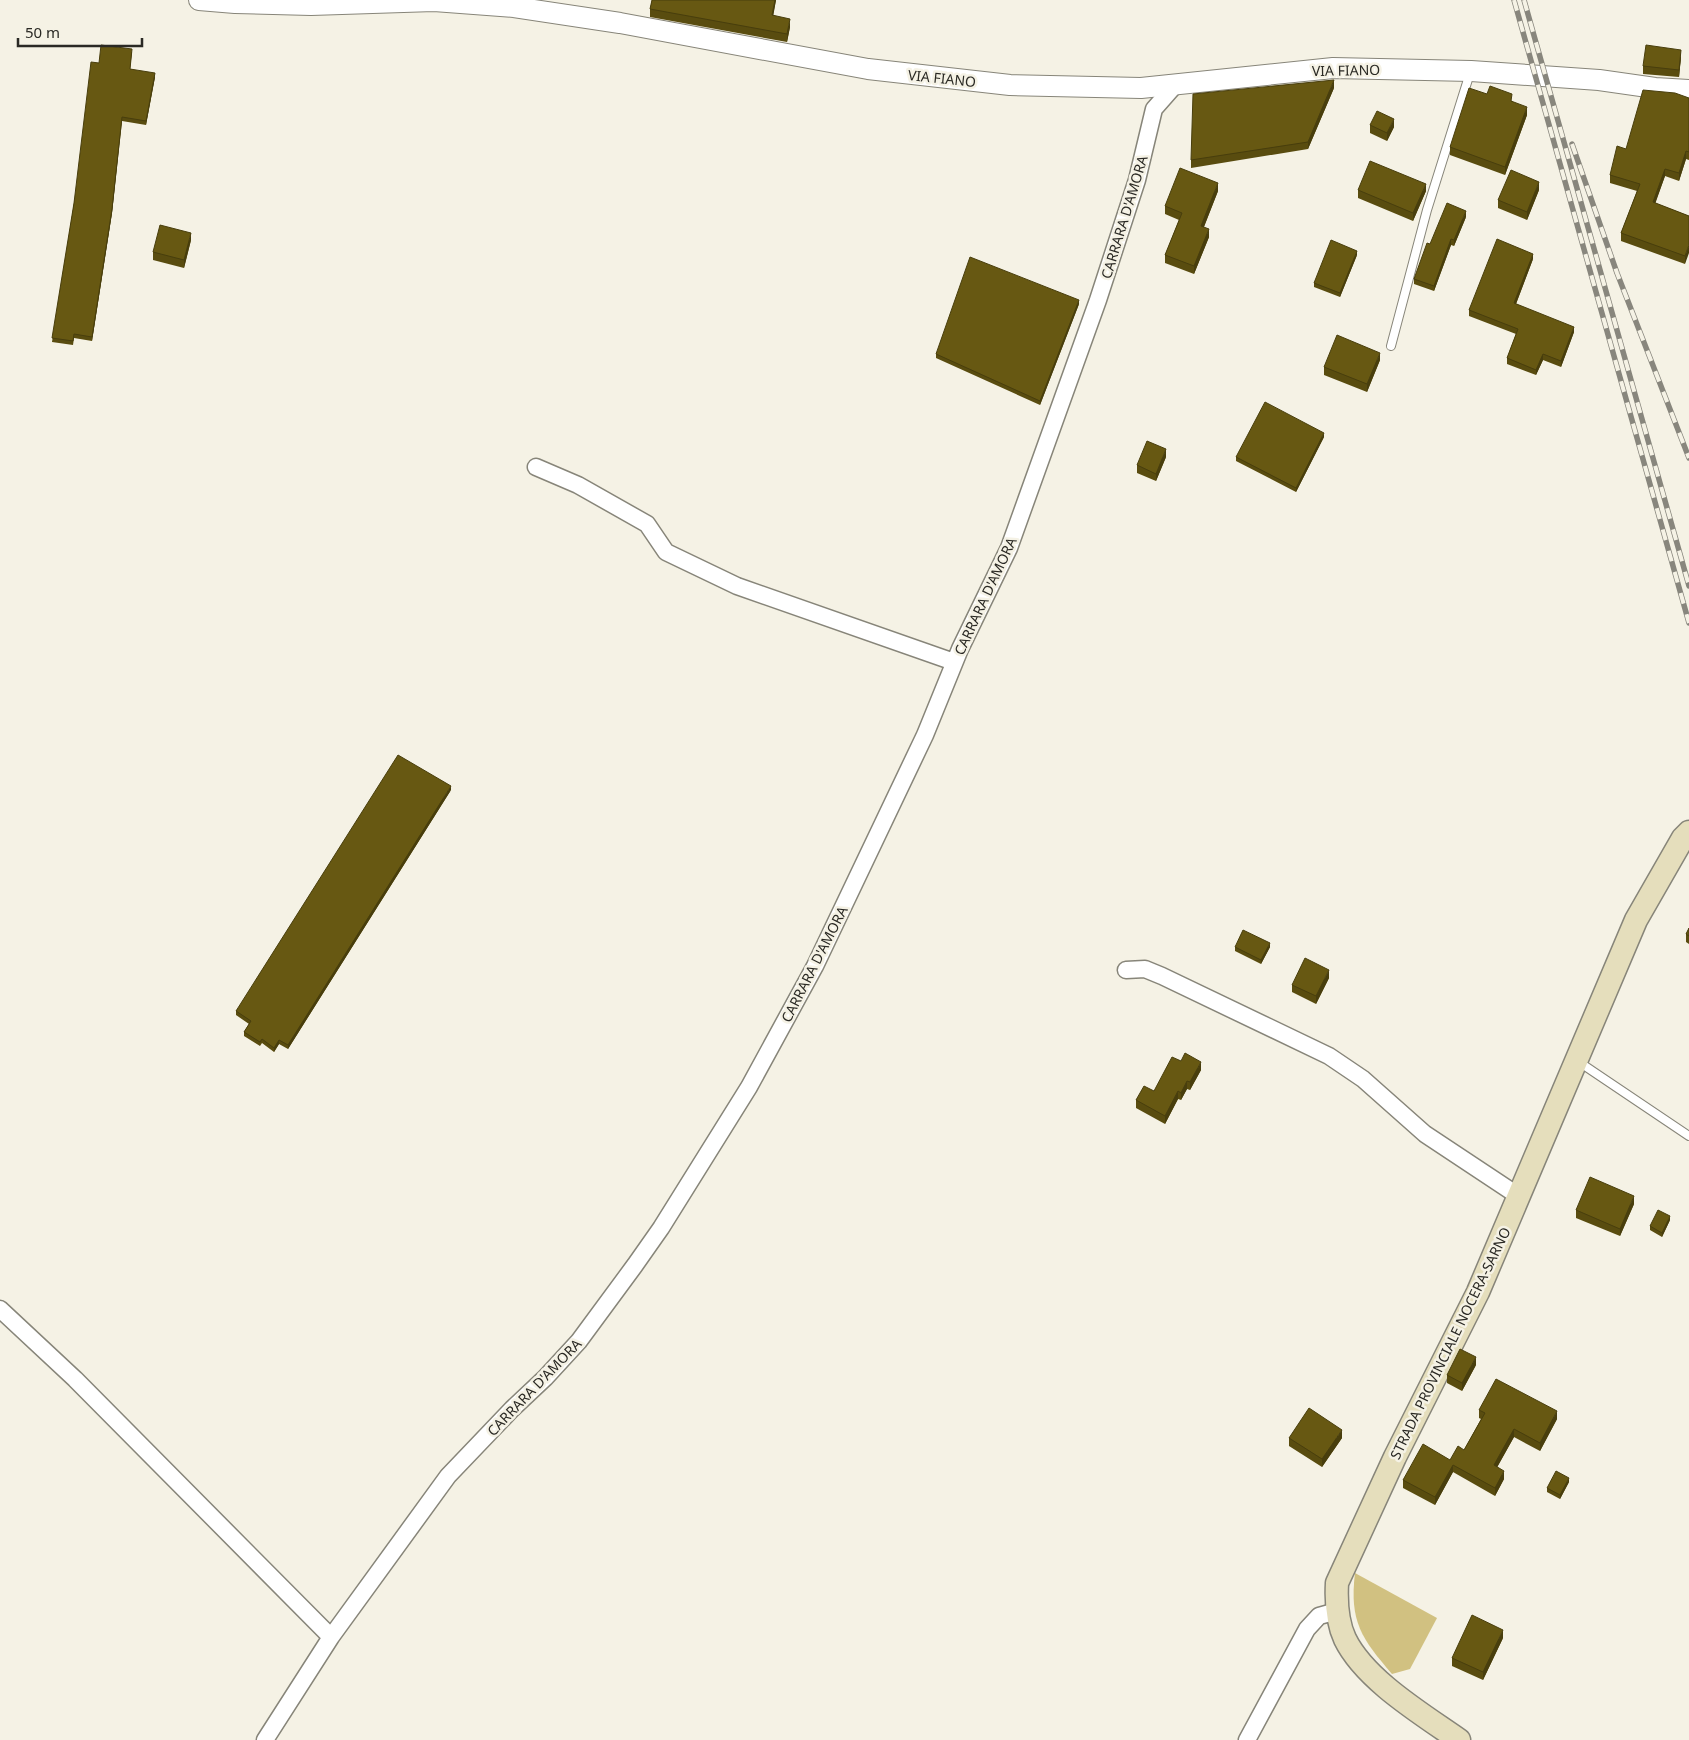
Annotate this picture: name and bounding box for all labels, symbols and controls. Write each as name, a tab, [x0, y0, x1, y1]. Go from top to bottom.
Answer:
scale bar	[18, 15, 141, 47]
text: 50 m	[25, 22, 60, 42]
street label: VIA FIANO	[1312, 60, 1380, 80]
street label: VIA FIANO	[907, 65, 977, 91]
street label: CARRARA D'AMORA	[1096, 153, 1152, 281]
street label: CARRARA D'AMORA	[949, 534, 1021, 658]
street label: CARRARA D'AMORA	[776, 903, 852, 1025]
street label: STRADA PROVINCIALE NOCERA-SARNO	[1385, 1224, 1515, 1462]
street label: CARRARA D'AMORA	[483, 1334, 585, 1440]

